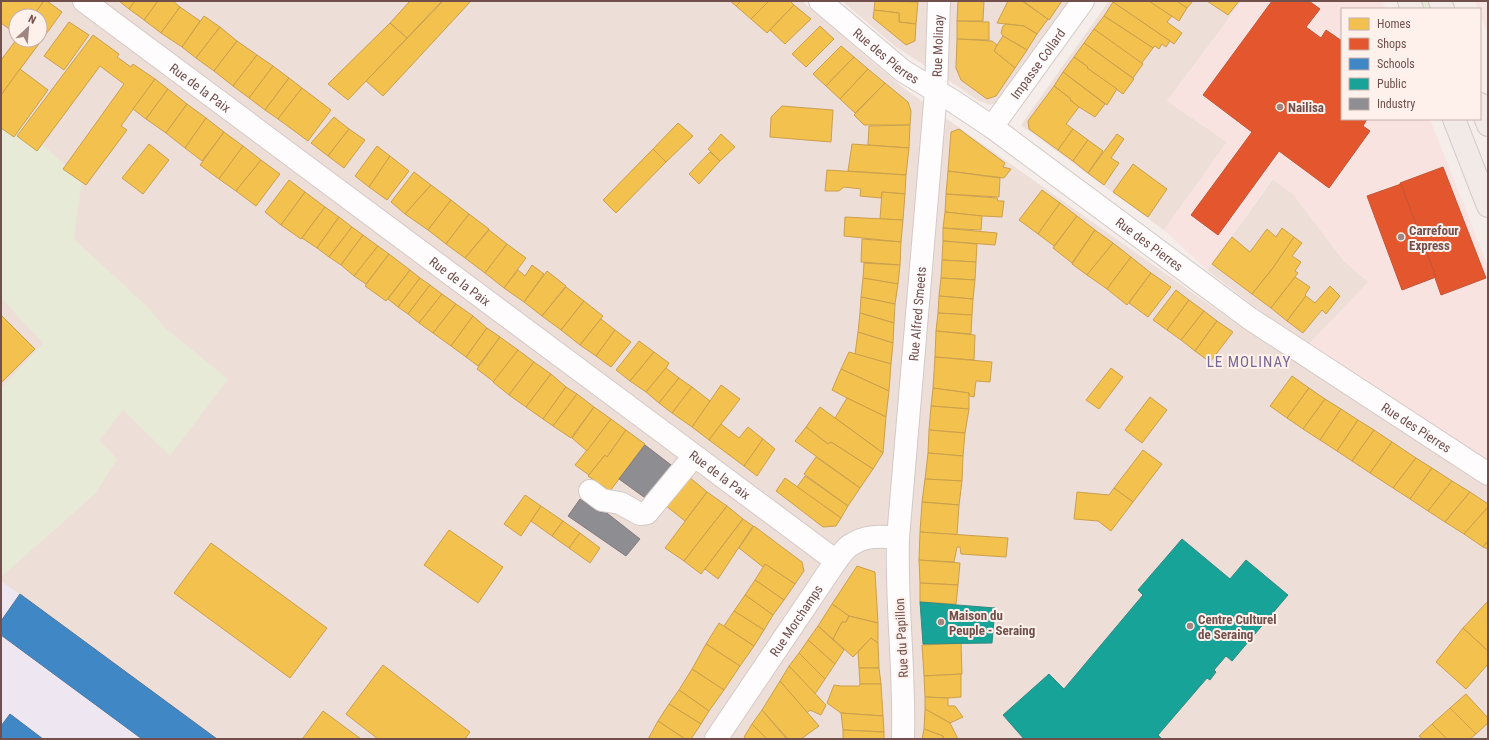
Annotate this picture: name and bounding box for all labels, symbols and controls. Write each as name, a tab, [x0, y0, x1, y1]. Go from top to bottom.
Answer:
north arrow	[8, 8, 48, 48]
legend	[1341, 8, 1481, 120]
text: N	[26, 12, 38, 27]
street label: Rue Molinay	[929, 14, 947, 77]
text: Homes	[1377, 17, 1411, 31]
street label: Rue des Pierres	[850, 25, 922, 87]
street label: Impasse Collard	[1008, 26, 1068, 102]
text: Shops	[1377, 37, 1406, 51]
text: Schools	[1377, 57, 1415, 71]
street label: Rue de la Paix	[167, 60, 234, 116]
text: Public	[1377, 77, 1407, 91]
text: Industry	[1377, 97, 1415, 111]
place label: Nailisa	[1288, 100, 1324, 115]
marker: Nailisa	[1275, 102, 1285, 112]
street label: Rue des Pierres	[1113, 215, 1186, 274]
place label: Carrefour Express	[1409, 223, 1459, 253]
marker: Carrefour Express	[1396, 232, 1406, 242]
street label: Rue de la Paix	[426, 254, 493, 309]
street label: Rue Alfred Smeets	[906, 266, 929, 362]
district label: LE MOLINAY	[1207, 353, 1291, 371]
street label: Rue des Pierres	[1379, 400, 1454, 456]
street label: Rue de la Paix	[686, 447, 753, 503]
street label: Rue Morchamps	[767, 582, 826, 659]
street label: Rue du Papillon	[892, 598, 911, 678]
place label: Maison du Peuple - Seraing	[949, 608, 1035, 638]
place label: Centre Culturel de Seraing	[1198, 612, 1277, 642]
marker: Maison du Peuple - Seraing	[936, 617, 946, 627]
marker: Centre Culturel de Seraing	[1185, 621, 1195, 631]

